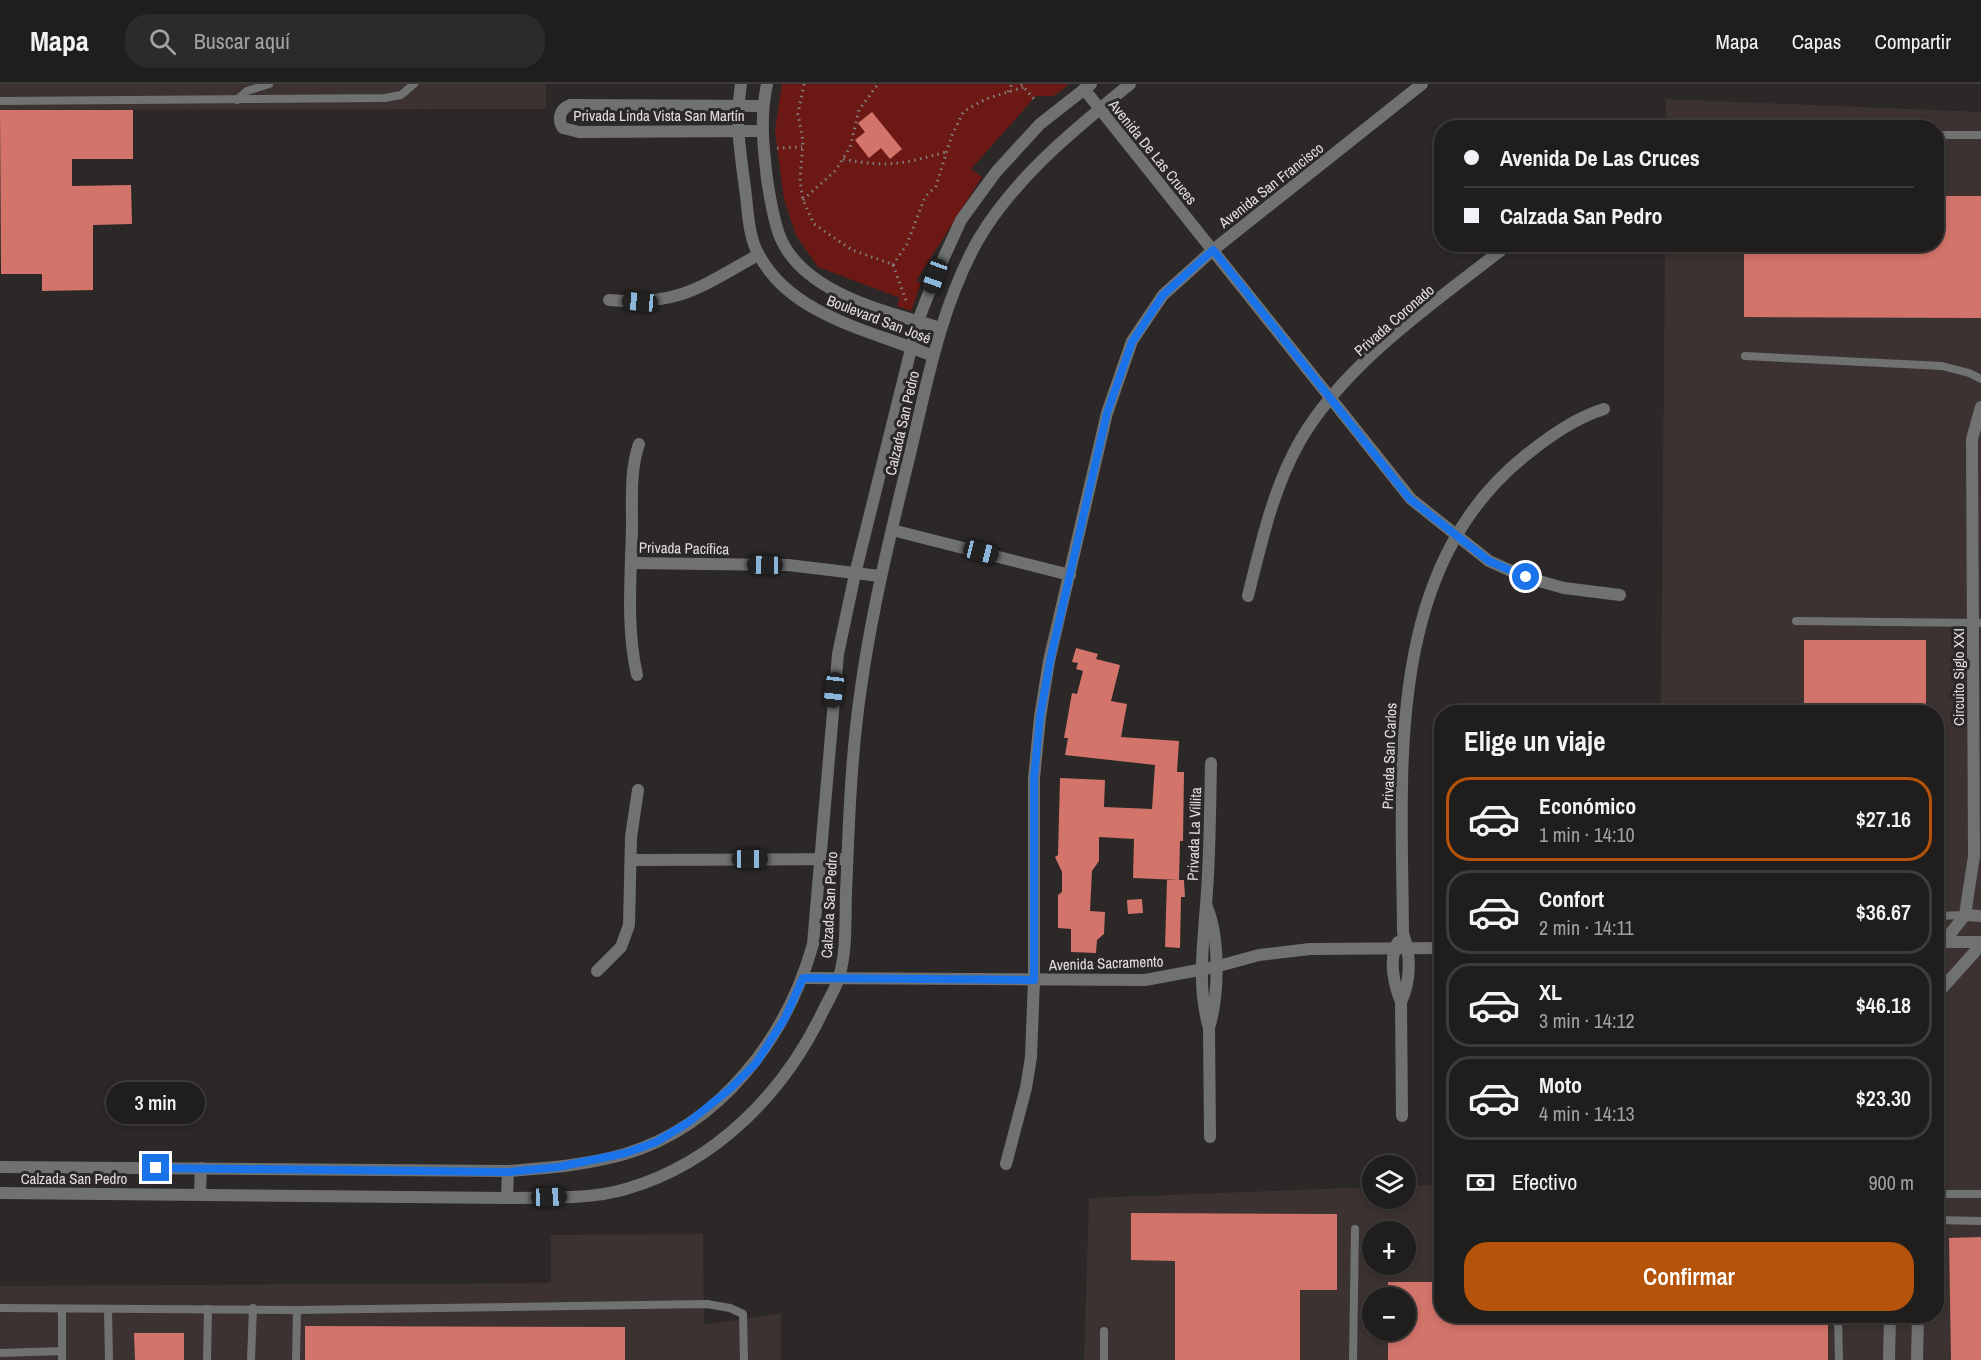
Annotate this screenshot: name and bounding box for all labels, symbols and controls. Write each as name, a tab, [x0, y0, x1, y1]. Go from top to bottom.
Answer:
search box	[125, 14, 545, 68]
text: Mapa	[30, 22, 89, 60]
icon: search	[146, 25, 179, 58]
text: Buscar aquí	[194, 26, 290, 56]
text: Mapa	[1716, 27, 1759, 56]
text: Capas	[1792, 27, 1841, 56]
text: Compartir	[1874, 27, 1951, 56]
street label: Avenida De Las Cruces	[1103, 94, 1202, 209]
street label: Privada Linda Vista San Martín	[573, 105, 745, 126]
street label: Avenida San Francisco	[1213, 137, 1328, 233]
text: Avenida De Las Cruces	[1500, 143, 1700, 173]
text: Calzada San Pedro	[1500, 201, 1662, 231]
car	[920, 256, 950, 296]
street label: Privada Coronado	[1349, 279, 1439, 361]
street label: Boulevard San José	[824, 289, 934, 349]
car	[621, 291, 659, 313]
street label: Calzada San Pedro	[880, 369, 924, 477]
street label: Privada Pacífica	[639, 537, 729, 559]
car	[961, 539, 1001, 565]
car	[747, 556, 783, 574]
route start	[1512, 563, 1539, 590]
street label: Circuito Siglo XXI	[1948, 628, 1969, 726]
car	[823, 671, 845, 709]
street label: Privada San Carlos	[1377, 702, 1401, 810]
text: Elige un viaje	[1464, 723, 1606, 759]
street label: Privada La Villita	[1182, 787, 1206, 881]
text: Económico	[1539, 791, 1636, 821]
icon: car	[1467, 792, 1521, 846]
text: $27.16	[1856, 804, 1911, 834]
text: 1 min · 14:10	[1539, 821, 1635, 848]
car	[732, 850, 768, 868]
street label: Calzada San Pedro	[816, 851, 842, 959]
text: Confort	[1539, 884, 1604, 914]
icon: car	[1467, 885, 1521, 939]
text: $36.67	[1856, 897, 1911, 927]
text: 2 min · 14:11	[1539, 914, 1634, 941]
street label: Avenida Sacramento	[1047, 951, 1164, 976]
text: XL	[1539, 977, 1562, 1007]
icon: car	[1467, 978, 1521, 1032]
text: $46.18	[1856, 990, 1911, 1020]
text: 3 min · 14:12	[1539, 1007, 1635, 1034]
text: Moto	[1539, 1070, 1582, 1100]
icon: car	[1467, 1071, 1521, 1125]
callout: 3 min	[106, 1081, 206, 1123]
text: $23.30	[1856, 1083, 1911, 1113]
text: 3 min	[134, 1089, 177, 1116]
text: 4 min · 14:13	[1539, 1100, 1635, 1127]
route end	[142, 1154, 169, 1181]
map controls	[1362, 1155, 1416, 1341]
button: layers	[1362, 1155, 1416, 1209]
icon: cash	[1464, 1166, 1497, 1199]
text: Efectivo	[1512, 1167, 1577, 1197]
street label: Calzada San Pedro	[21, 1168, 127, 1189]
text: 900 m	[1868, 1169, 1914, 1196]
car	[531, 1187, 567, 1207]
button: +	[1362, 1221, 1416, 1275]
button: Confirmar	[1464, 1242, 1914, 1311]
button: −	[1362, 1287, 1416, 1341]

